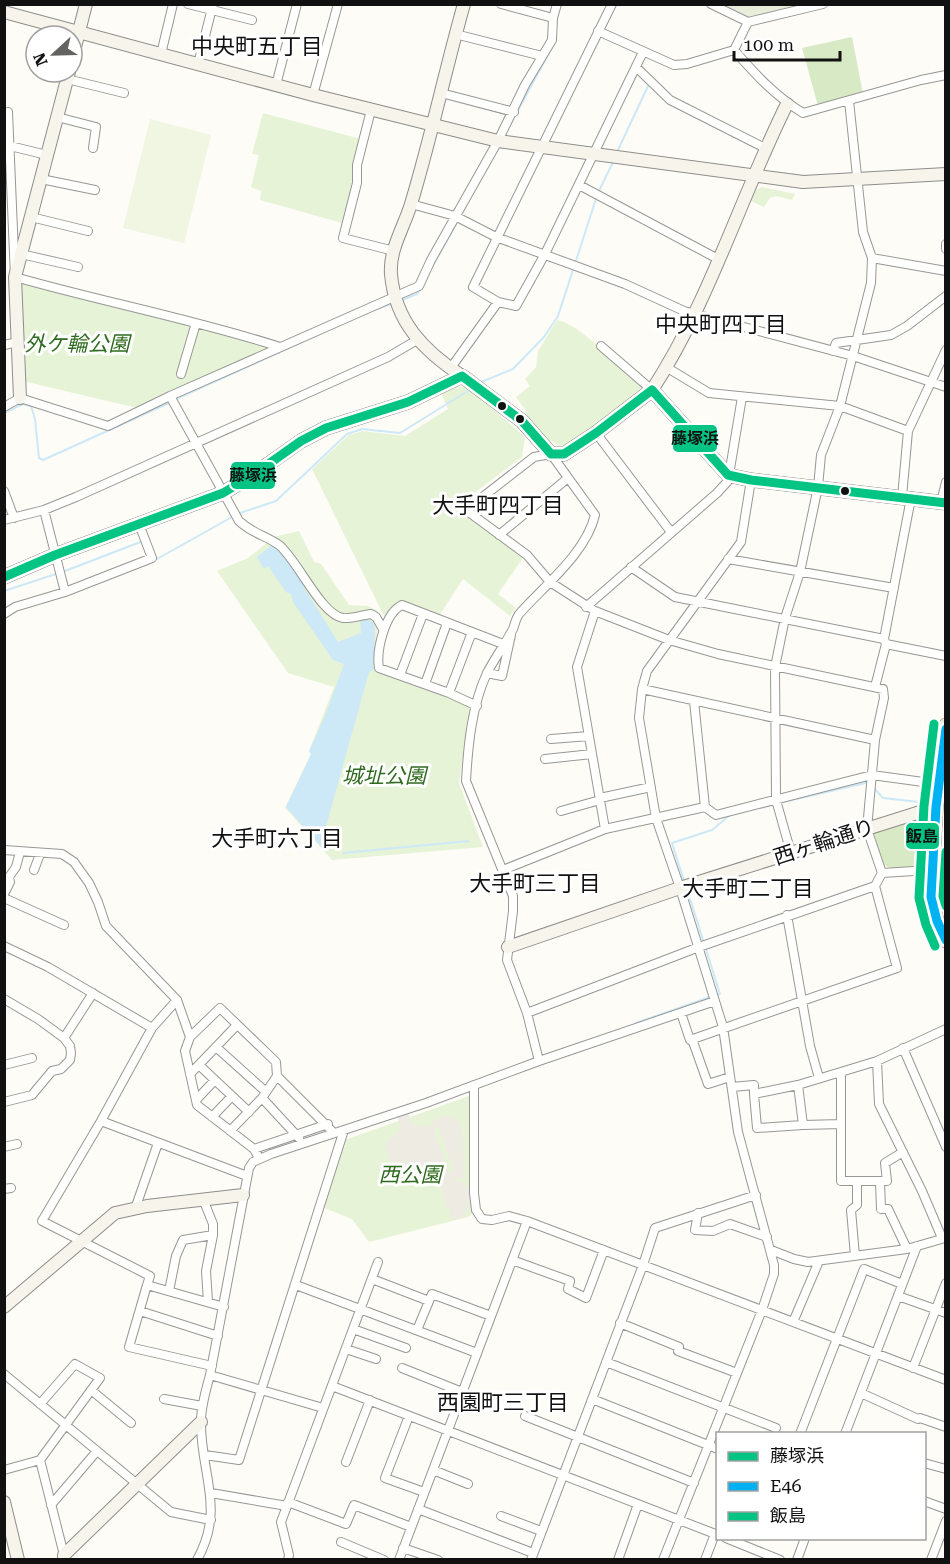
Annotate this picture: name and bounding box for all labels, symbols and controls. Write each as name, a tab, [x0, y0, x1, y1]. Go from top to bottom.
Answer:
north arrow	[24, 24, 84, 84]
scale bar	[734, 24, 840, 62]
district label: 中央町五丁目	[191, 34, 323, 59]
text: 100 m	[743, 34, 794, 55]
text: N	[29, 50, 52, 69]
district label: 中央町四丁目	[655, 312, 787, 337]
park label: 外ケ輪公園	[25, 332, 132, 356]
unlabelled marker	[496, 400, 508, 412]
unlabelled marker	[514, 413, 526, 425]
line badge: 藤塚浜	[672, 424, 718, 453]
text: 藤塚浜	[671, 429, 719, 448]
line badge: 藤塚浜	[230, 461, 276, 490]
text: 藤塚浜	[229, 466, 277, 485]
unlabelled marker	[839, 485, 851, 497]
district label: 大手町四丁目	[432, 493, 564, 518]
park label: 城址公園	[342, 764, 429, 788]
street label: 西ヶ輪通り	[770, 814, 878, 870]
line badge: 飯島	[905, 822, 940, 850]
district label: 大手町六丁目	[211, 826, 343, 851]
text: 飯島	[905, 827, 938, 846]
district label: 大手町三丁目	[469, 871, 601, 896]
district label: 大手町二丁目	[682, 876, 814, 901]
park label: 西公園	[379, 1163, 444, 1187]
district label: 西園町三丁目	[437, 1390, 569, 1415]
legend	[716, 1432, 926, 1540]
text: 藤塚浜	[770, 1445, 824, 1466]
text: E46	[770, 1475, 802, 1496]
text: 飯島	[770, 1505, 806, 1526]

